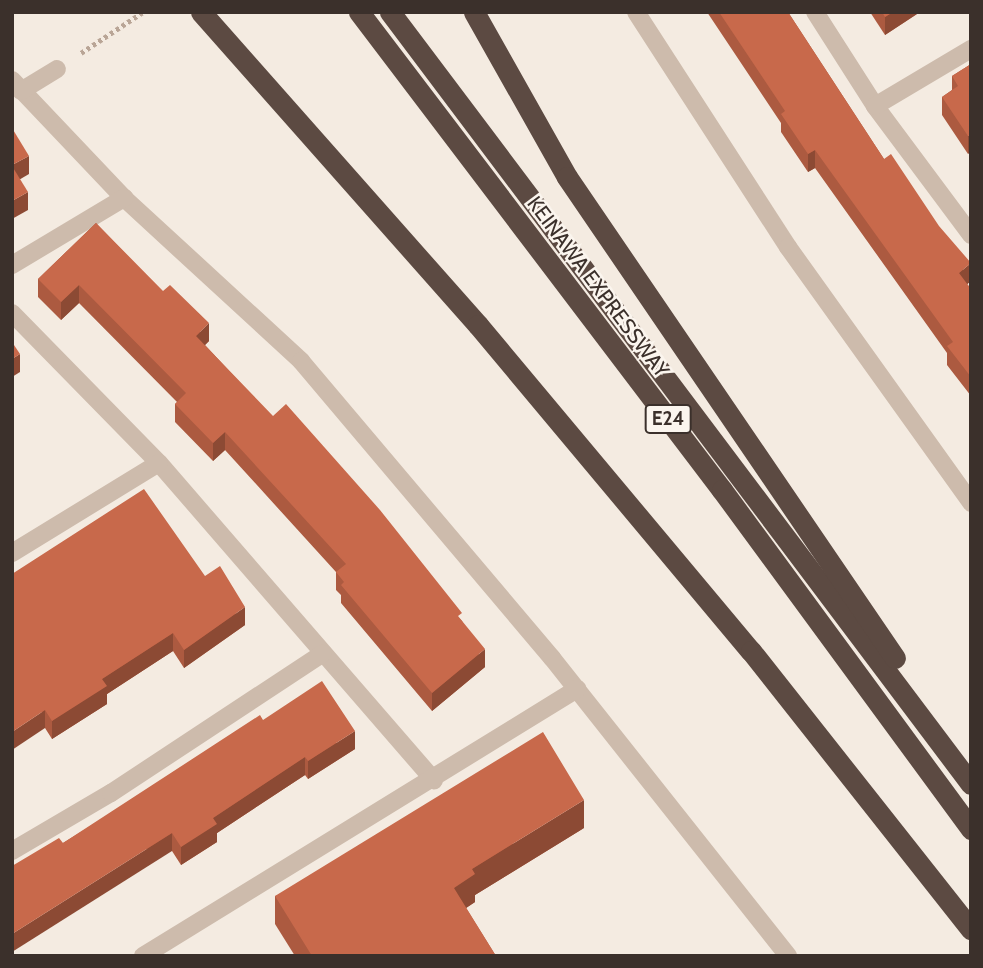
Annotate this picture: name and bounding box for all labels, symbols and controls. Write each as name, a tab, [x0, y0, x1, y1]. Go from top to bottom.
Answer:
street label: KEINAWA EXPRESSWAY	[522, 192, 674, 382]
road number: E24	[644, 404, 692, 434]

